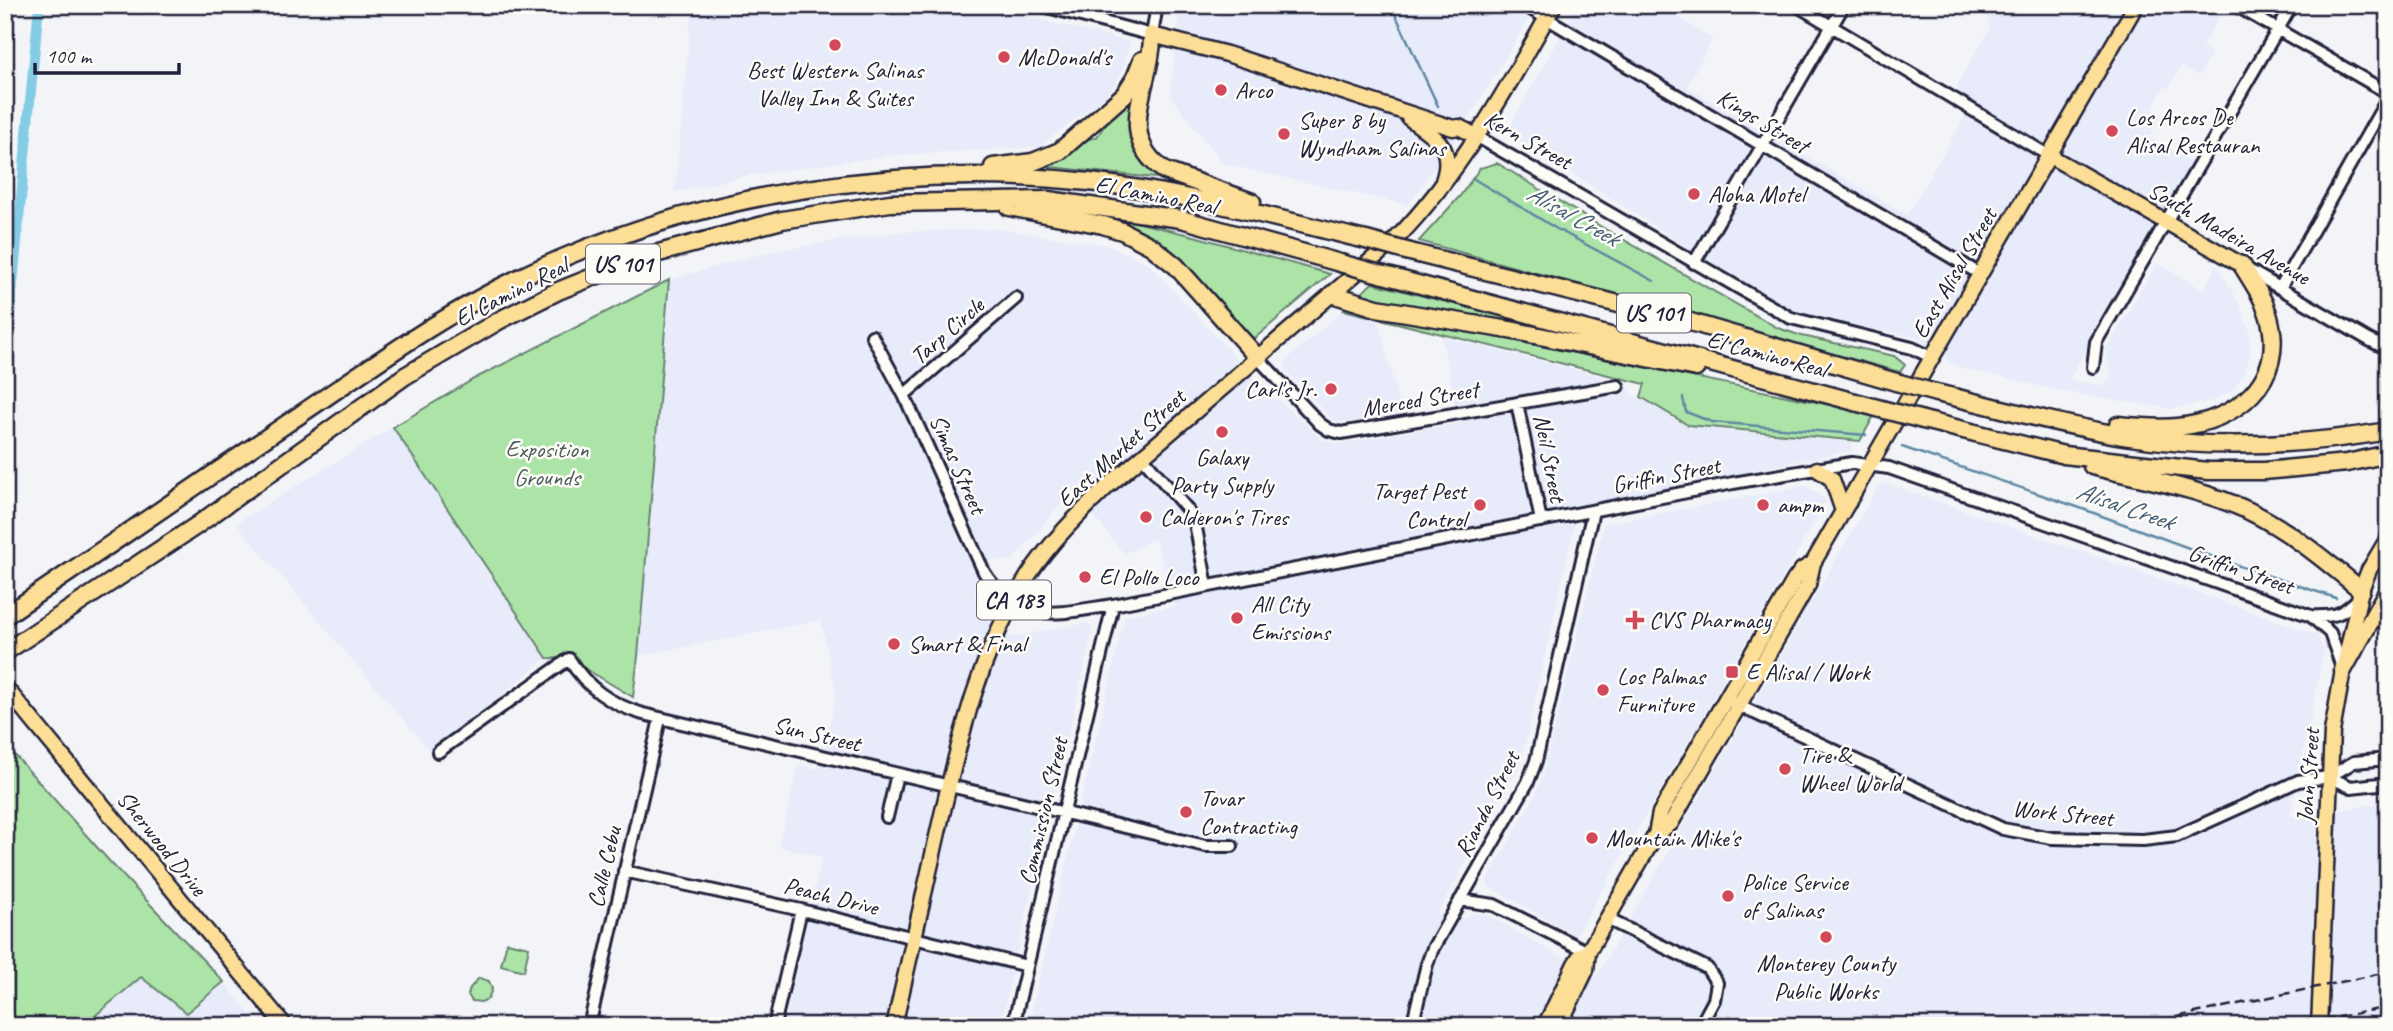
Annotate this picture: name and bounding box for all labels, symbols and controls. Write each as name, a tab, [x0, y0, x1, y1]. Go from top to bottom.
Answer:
scale bar	[35, 32, 178, 76]
marker: Best Western Salinas Valley Inn & Suites	[827, 37, 843, 53]
place label: McDonald's	[1018, 42, 1114, 72]
text: 100 m	[46, 43, 93, 69]
marker: McDonald's	[996, 49, 1012, 65]
place label: Best Western Salinas Valley Inn & Suites	[747, 55, 925, 113]
place label: Arco	[1235, 75, 1274, 105]
marker: Arco	[1213, 82, 1229, 98]
street label: Kings Street	[1712, 82, 1817, 162]
place label: Los Arcos De Alisal Restauran	[2126, 102, 2261, 160]
street label: Kern Street	[1479, 104, 1579, 177]
place label: Super 8 by Wyndham Salinas	[1298, 105, 1447, 163]
marker: Los Arcos De Alisal Restauran	[2104, 123, 2120, 139]
marker: Super 8 by Wyndham Salinas	[1276, 126, 1292, 142]
street label: El Camino Real	[1093, 169, 1223, 222]
street label: South Madeira Avenue	[2143, 175, 2317, 293]
water label: Alisal Creek	[1521, 176, 1629, 256]
place label: Aloha Motel	[1708, 179, 1809, 209]
marker: Aloha Motel	[1686, 186, 1702, 202]
street label: East Alisal Street	[1905, 201, 2004, 343]
road number: US 101	[586, 244, 660, 284]
street label: El Camino Real	[449, 249, 576, 333]
street label: Tarp Circle	[904, 289, 992, 371]
road number: US 101	[1617, 294, 1691, 332]
street label: El Camino Real	[1704, 324, 1834, 385]
place label: Carl's Jr.	[1245, 374, 1317, 404]
street label: Merced Street	[1360, 374, 1483, 424]
street label: East Market Street	[1050, 381, 1193, 514]
marker: Carl's Jr.	[1323, 381, 1339, 397]
street label: Simas Street	[923, 410, 994, 520]
street label: Neil Street	[1527, 412, 1574, 506]
marker: Galaxy Party Supply	[1214, 424, 1230, 440]
park label: Exposition Grounds	[505, 434, 589, 492]
place label: Galaxy Party Supply	[1171, 442, 1275, 500]
street label: Griffin Street	[1610, 449, 1724, 500]
water label: Alisal Creek	[2072, 474, 2182, 539]
place label: Target Pest Control	[1373, 476, 1470, 534]
place label: ampm	[1777, 490, 1824, 520]
marker: Target Pest Control	[1472, 497, 1488, 513]
marker: ampm	[1755, 497, 1771, 513]
place label: Calderon's Tires	[1160, 502, 1290, 532]
marker: Calderon's Tires	[1138, 509, 1154, 525]
street label: Griffin Street	[2185, 537, 2299, 602]
place label: El Pollo Loco	[1099, 562, 1200, 592]
marker: El Pollo Loco	[1077, 569, 1093, 585]
road number: CA 183	[977, 580, 1051, 620]
place label: All City Emissions	[1251, 589, 1332, 647]
place label: CVS Pharmacy	[1649, 605, 1773, 635]
marker: All City Emissions	[1229, 610, 1245, 626]
marker: CVS Pharmacy	[1627, 612, 1643, 628]
place label: Smart & Final	[908, 629, 1029, 659]
marker: Smart & Final	[886, 636, 902, 652]
place label: E Alisal / Work	[1746, 657, 1872, 687]
place label: Los Palmas Furniture	[1617, 661, 1708, 719]
marker: E Alisal / Work	[1724, 664, 1740, 680]
marker: Los Palmas Furniture	[1595, 682, 1611, 698]
street label: Sun Street	[771, 709, 865, 759]
street label: John Street	[2290, 725, 2326, 825]
street label: Commission Street	[1011, 732, 1075, 888]
place label: Tire & Wheel World	[1799, 740, 1905, 798]
street label: Rianda Street	[1448, 744, 1527, 862]
marker: Tire & Wheel World	[1777, 761, 1793, 777]
place label: Tovar Contracting	[1200, 783, 1299, 841]
street label: Sherwood Drive	[110, 784, 215, 904]
street label: Work Street	[2011, 793, 2117, 833]
marker: Tovar Contracting	[1178, 804, 1194, 820]
street label: Calle Cebu	[580, 822, 628, 910]
place label: Mountain Mike's	[1606, 823, 1742, 853]
marker: Mountain Mike's	[1584, 830, 1600, 846]
place label: Police Service of Salinas	[1742, 867, 1850, 925]
street label: Peach Drive	[781, 870, 883, 923]
marker: Police Service of Salinas	[1720, 888, 1736, 904]
marker: Monterey County Public Works	[1818, 929, 1834, 945]
place label: Monterey County Public Works	[1757, 948, 1897, 1006]

